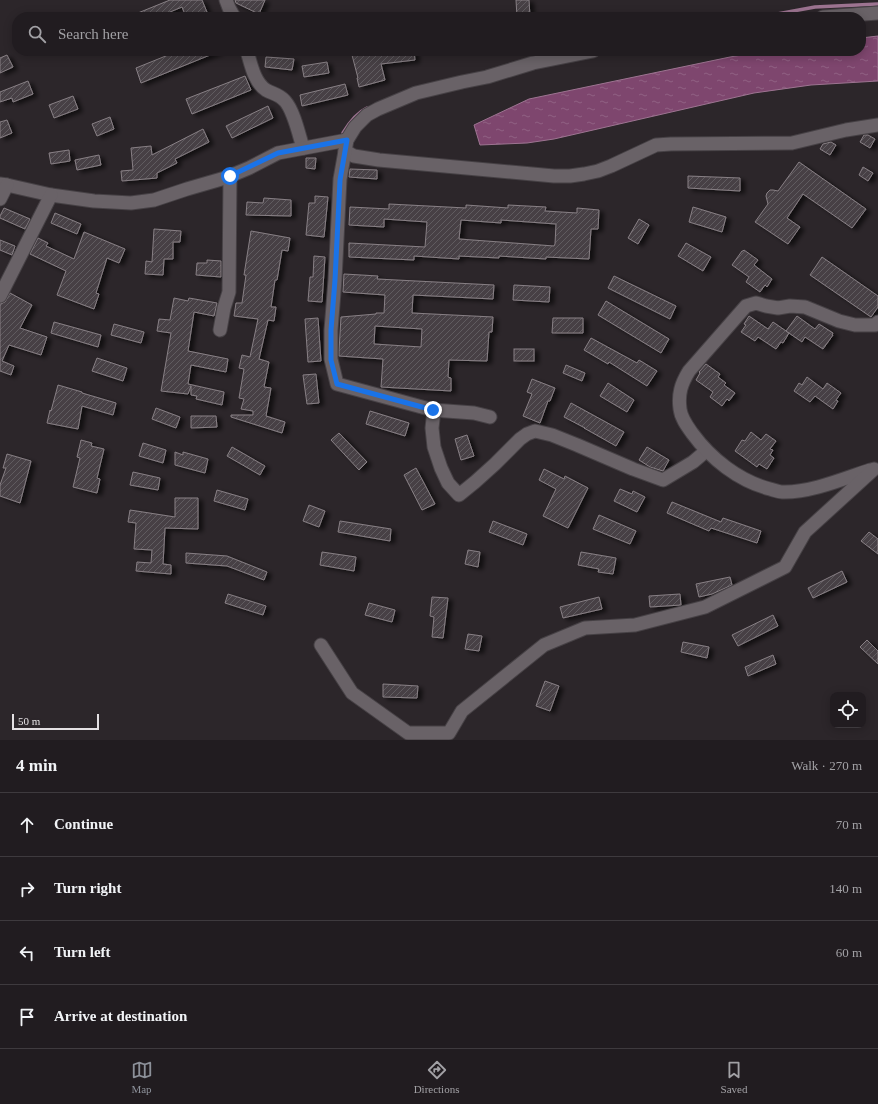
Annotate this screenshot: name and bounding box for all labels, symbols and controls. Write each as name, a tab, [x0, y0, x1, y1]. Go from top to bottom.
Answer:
search box	[12, 12, 866, 56]
icon: search	[26, 23, 48, 45]
text: Search here	[58, 26, 128, 42]
route start	[221, 167, 239, 185]
route end	[424, 401, 442, 419]
map controls	[830, 692, 866, 728]
button: locate	[830, 692, 866, 728]
scale bar	[12, 712, 99, 731]
text: 50 m	[18, 715, 40, 727]
text: 4 min	[16, 756, 57, 775]
text: Walk · 270 m	[791, 758, 862, 773]
icon: ahead	[16, 814, 38, 836]
text: Continue	[54, 816, 113, 832]
text: 70 m	[836, 817, 862, 832]
icon: right	[16, 878, 38, 900]
text: Turn right	[54, 880, 121, 896]
text: 140 m	[829, 881, 862, 896]
icon: left	[16, 942, 38, 964]
text: Turn left	[54, 944, 111, 960]
text: 60 m	[836, 945, 862, 960]
icon: arrive	[16, 1006, 38, 1028]
text: Arrive at destination	[54, 1008, 187, 1024]
tab: Map	[131, 1059, 153, 1095]
tab: Directions	[414, 1059, 459, 1095]
tab: Saved	[721, 1059, 747, 1095]

